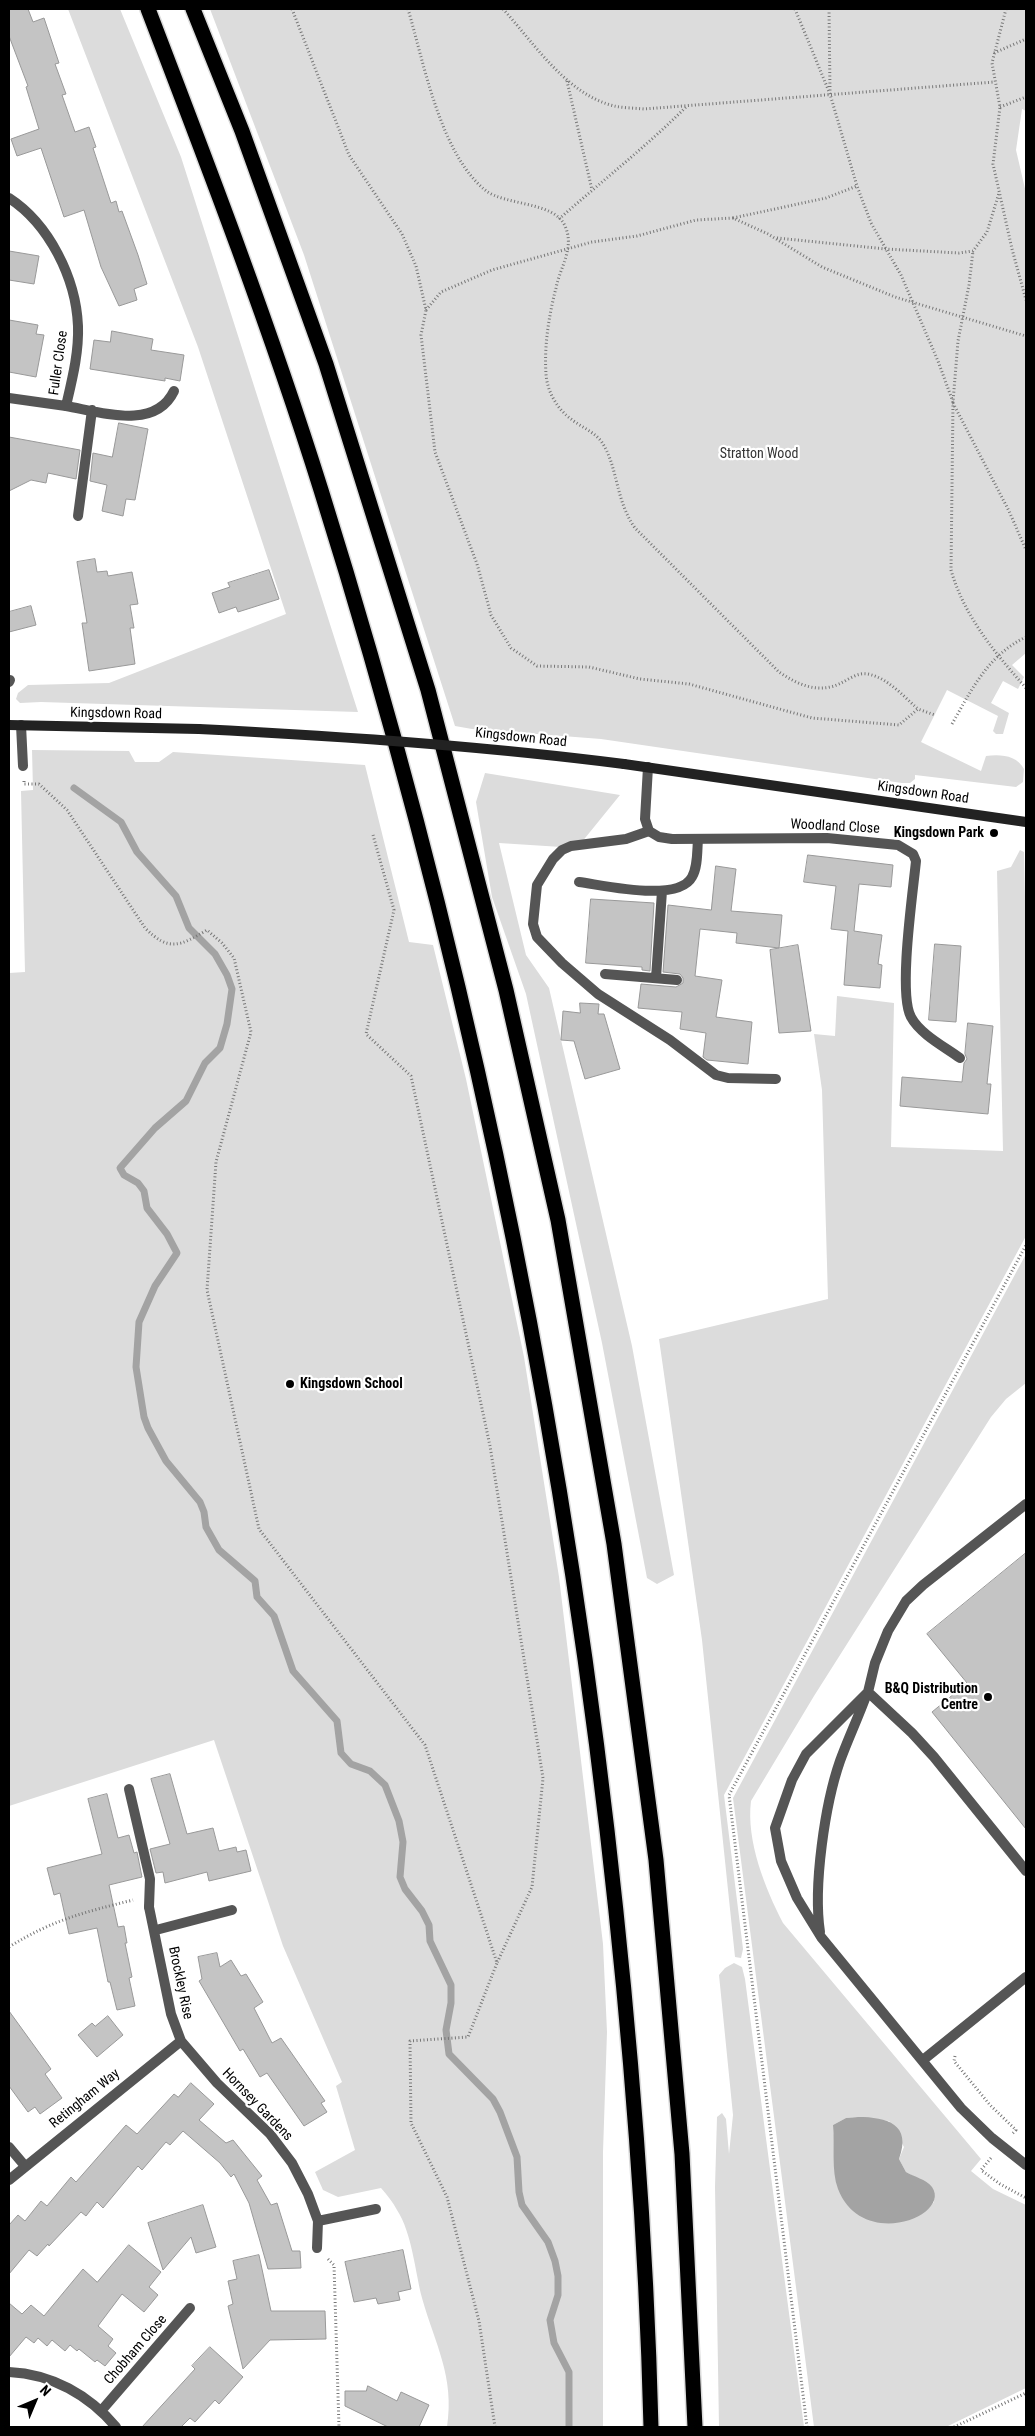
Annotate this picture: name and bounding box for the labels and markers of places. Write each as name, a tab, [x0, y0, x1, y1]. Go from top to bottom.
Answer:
place label: Kingsdown Park	[894, 825, 984, 841]
marker: Kingsdown Park	[988, 827, 1000, 839]
place label: Kingsdown School	[300, 1376, 403, 1392]
marker: Kingsdown School	[284, 1378, 296, 1390]
place label: B&Q Distribution Centre	[885, 1681, 978, 1714]
marker: B&Q Distribution Centre	[982, 1691, 994, 1703]

